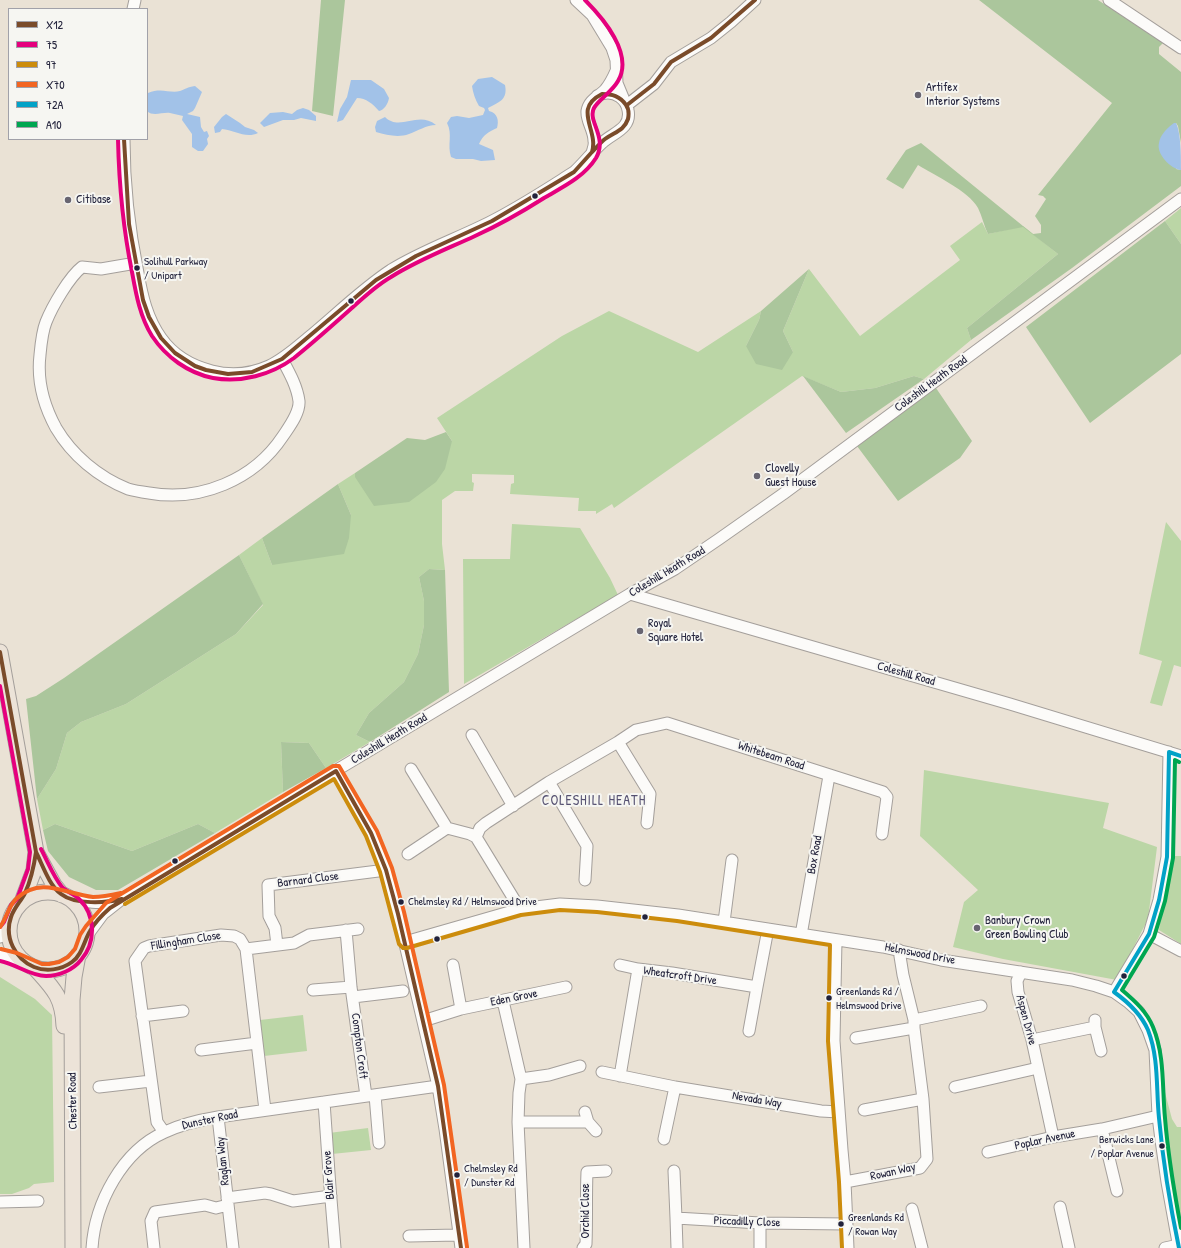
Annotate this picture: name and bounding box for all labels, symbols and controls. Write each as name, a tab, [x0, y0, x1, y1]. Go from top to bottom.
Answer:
legend	[8, 8, 148, 140]
text: X12	[46, 16, 63, 33]
text: 75	[46, 36, 57, 53]
text: 97	[46, 56, 56, 73]
text: X70	[46, 76, 65, 93]
place label: Artifex Interior Systems	[926, 81, 1000, 109]
marker: Artifex Interior Systems	[913, 90, 923, 100]
text: 72A	[46, 96, 63, 113]
text: A10	[46, 116, 62, 133]
unlabelled marker	[530, 191, 540, 201]
place label: Citibase	[76, 193, 111, 207]
marker: Citibase	[63, 195, 73, 205]
place label: Solihull Parkway / Unipart	[144, 255, 208, 281]
marker: Solihull Parkway / Unipart	[132, 263, 142, 273]
unlabelled marker	[346, 296, 356, 306]
street label: Coleshill Heath Road	[892, 353, 970, 415]
place label: Clovelly Guest House	[765, 462, 816, 490]
marker: Clovelly Guest House	[752, 471, 762, 481]
street label: Coleshill Heath Road	[626, 544, 708, 600]
place label: Royal Square Hotel	[648, 617, 703, 645]
marker: Royal Square Hotel	[635, 626, 645, 636]
street label: Coleshill Road	[876, 659, 936, 689]
street label: Coleshill Heath Road	[348, 711, 430, 767]
street label: Whitebeam Road	[736, 738, 806, 774]
district label: COLESHILL HEATH	[542, 793, 646, 809]
street label: Box Road	[805, 835, 825, 875]
unlabelled marker	[170, 856, 180, 866]
street label: Barnard Close	[277, 869, 339, 891]
place label: Chelmsley Rd / Helmswood Drive	[408, 895, 537, 909]
marker: Chelmsley Rd / Helmswood Drive	[396, 897, 406, 907]
unlabelled marker	[640, 912, 650, 922]
place label: Banbury Crown Green Bowling Club	[985, 914, 1069, 942]
marker: Banbury Crown Green Bowling Club	[972, 923, 982, 933]
street label: Fillingham Close	[150, 928, 222, 954]
unlabelled marker	[432, 934, 442, 944]
street label: Helmswood Drive	[883, 940, 957, 968]
street label: Wheatcroft Drive	[642, 964, 718, 988]
unlabelled marker	[1119, 971, 1129, 981]
place label: Greenlands Rd / Helmswood Drive	[836, 985, 902, 1011]
street label: Eden Grove	[489, 986, 539, 1010]
marker: Greenlands Rd / Helmswood Drive	[824, 993, 834, 1003]
street label: Aspen Drive	[1012, 993, 1040, 1047]
street label: Compton Croft	[348, 1012, 370, 1080]
street label: Chester Road	[65, 1072, 81, 1130]
street label: Nevada Way	[731, 1089, 783, 1111]
street label: Dunster Road	[181, 1107, 239, 1133]
street label: Poplar Avenue	[1013, 1127, 1077, 1153]
place label: Berwicks Lane / Poplar Avenue	[1090, 1133, 1154, 1159]
street label: Raglan Way	[213, 1136, 233, 1186]
marker: Berwicks Lane / Poplar Avenue	[1157, 1141, 1167, 1151]
street label: Blair Grove	[320, 1150, 338, 1200]
street label: Rowan Way	[869, 1160, 917, 1184]
place label: Chelmsley Rd / Dunster Rd	[464, 1162, 517, 1188]
marker: Chelmsley Rd / Dunster Rd	[452, 1170, 462, 1180]
street label: Orchid Close	[579, 1183, 593, 1239]
place label: Greenlands Rd / Rowan Way	[848, 1211, 904, 1237]
street label: Piccadilly Close	[713, 1214, 781, 1230]
marker: Greenlands Rd / Rowan Way	[836, 1219, 846, 1229]

